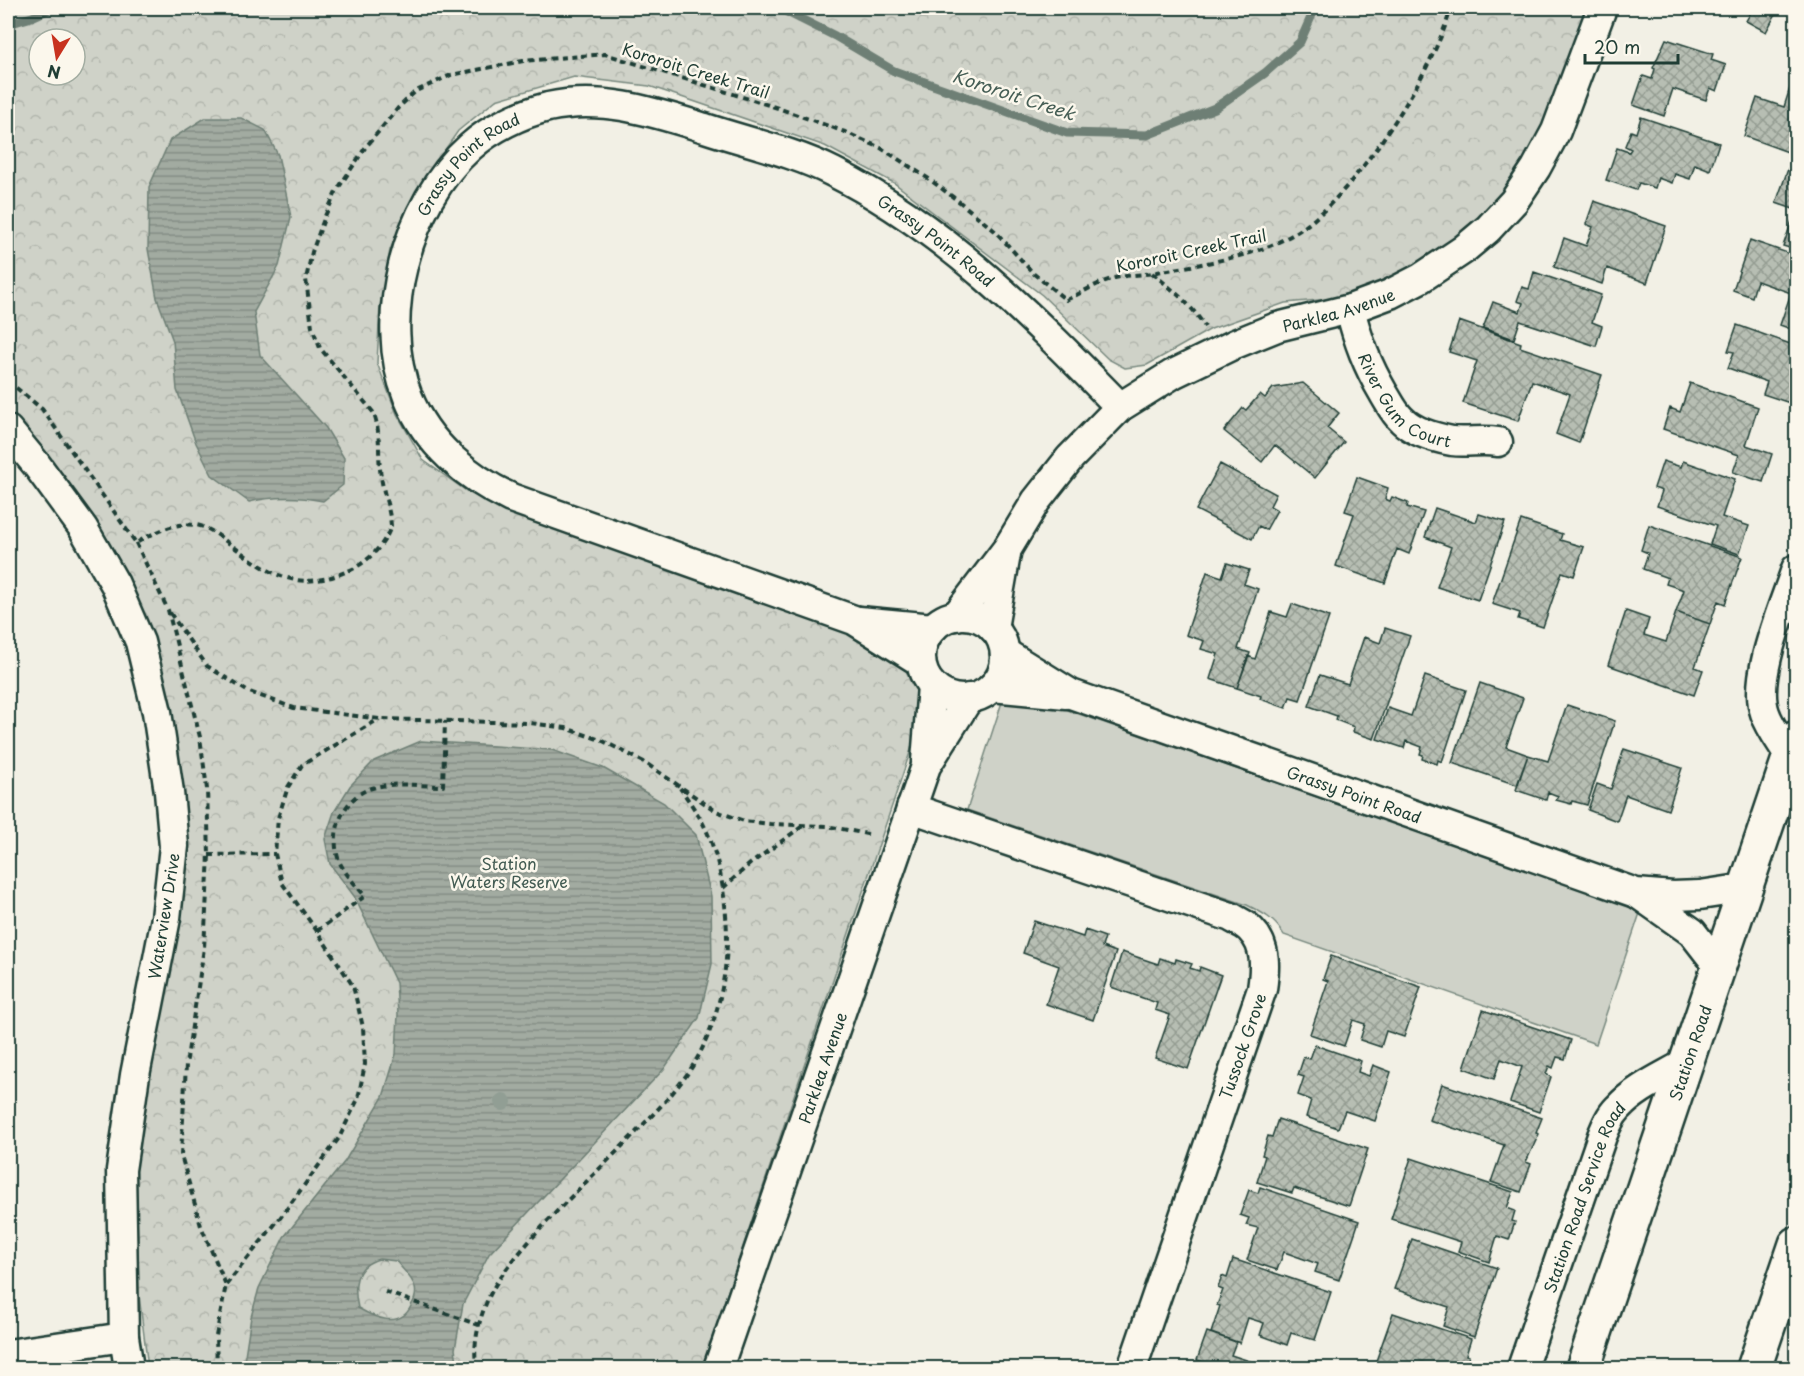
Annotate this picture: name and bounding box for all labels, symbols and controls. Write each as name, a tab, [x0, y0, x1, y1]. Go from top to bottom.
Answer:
north arrow	[27, 27, 87, 87]
scale bar	[1585, 27, 1678, 65]
text: 20 m	[1594, 33, 1640, 60]
street label: Kororoit Creek Trail	[619, 36, 773, 104]
text: N	[45, 60, 62, 86]
water label: Kororoit Creek	[949, 61, 1080, 127]
street label: Grassy Point Road	[410, 106, 523, 220]
street label: Grassy Point Road	[873, 188, 1000, 292]
street label: Kororoit Creek Trail	[1114, 222, 1268, 278]
street label: Parklea Avenue	[1280, 281, 1398, 337]
street label: River Gum Court	[1353, 349, 1454, 453]
street label: Grassy Point Road	[1284, 759, 1425, 829]
street label: Waterview Drive	[141, 851, 185, 981]
park label: Station Waters Reserve	[450, 851, 568, 893]
street label: Tussock Grove	[1213, 990, 1271, 1102]
street label: Station Road	[1662, 1002, 1717, 1103]
street label: Parklea Avenue	[792, 1008, 852, 1126]
street label: Station Road Service Road	[1537, 1096, 1631, 1296]

